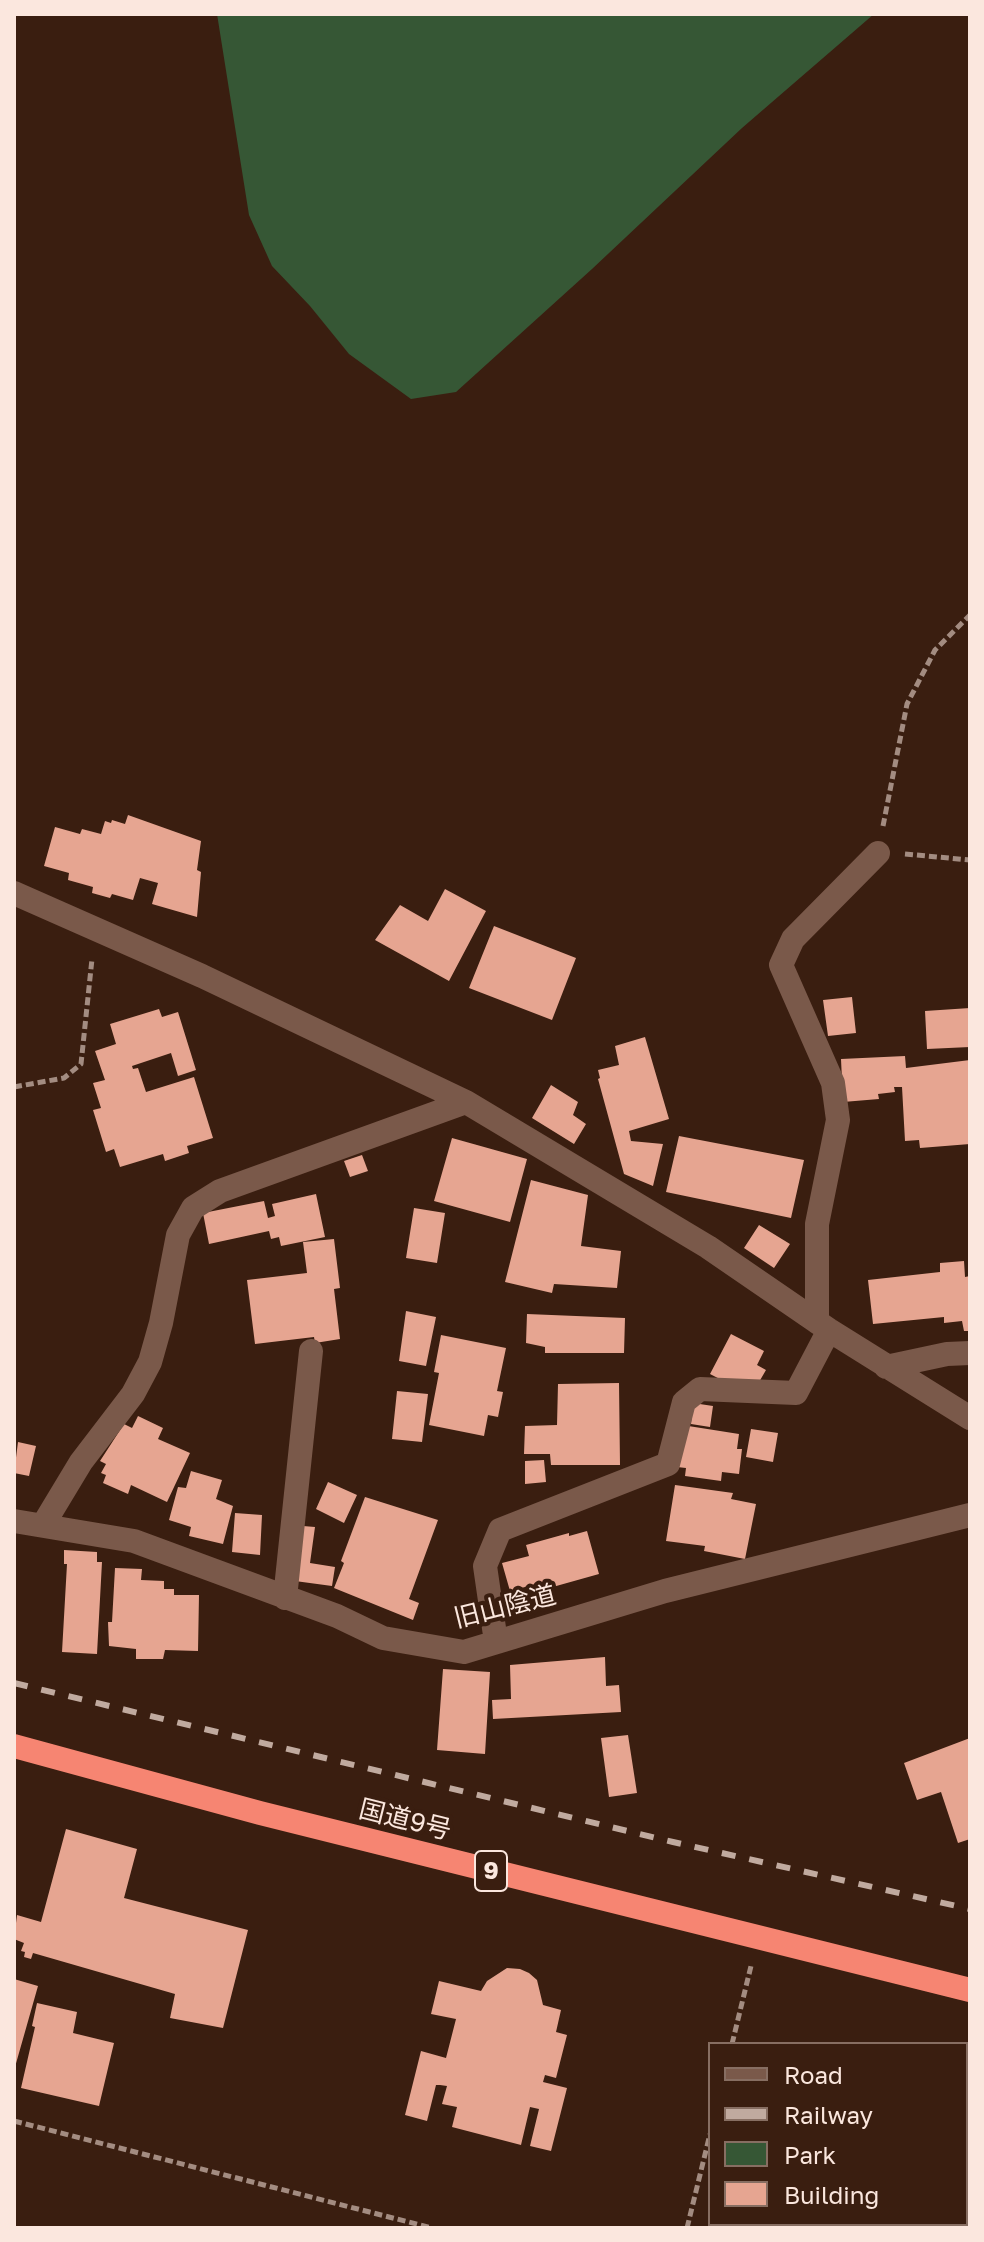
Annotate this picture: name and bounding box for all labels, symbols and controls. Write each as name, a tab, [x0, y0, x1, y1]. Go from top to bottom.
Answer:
street label: 旧山陰道	[451, 1579, 559, 1635]
street label: 国道9号	[356, 1794, 454, 1846]
road number: 9	[475, 1851, 507, 1891]
legend	[708, 2042, 968, 2226]
text: Road	[784, 2060, 843, 2089]
text: Railway	[784, 2100, 873, 2129]
text: Park	[784, 2140, 836, 2169]
text: Building	[784, 2180, 879, 2209]

